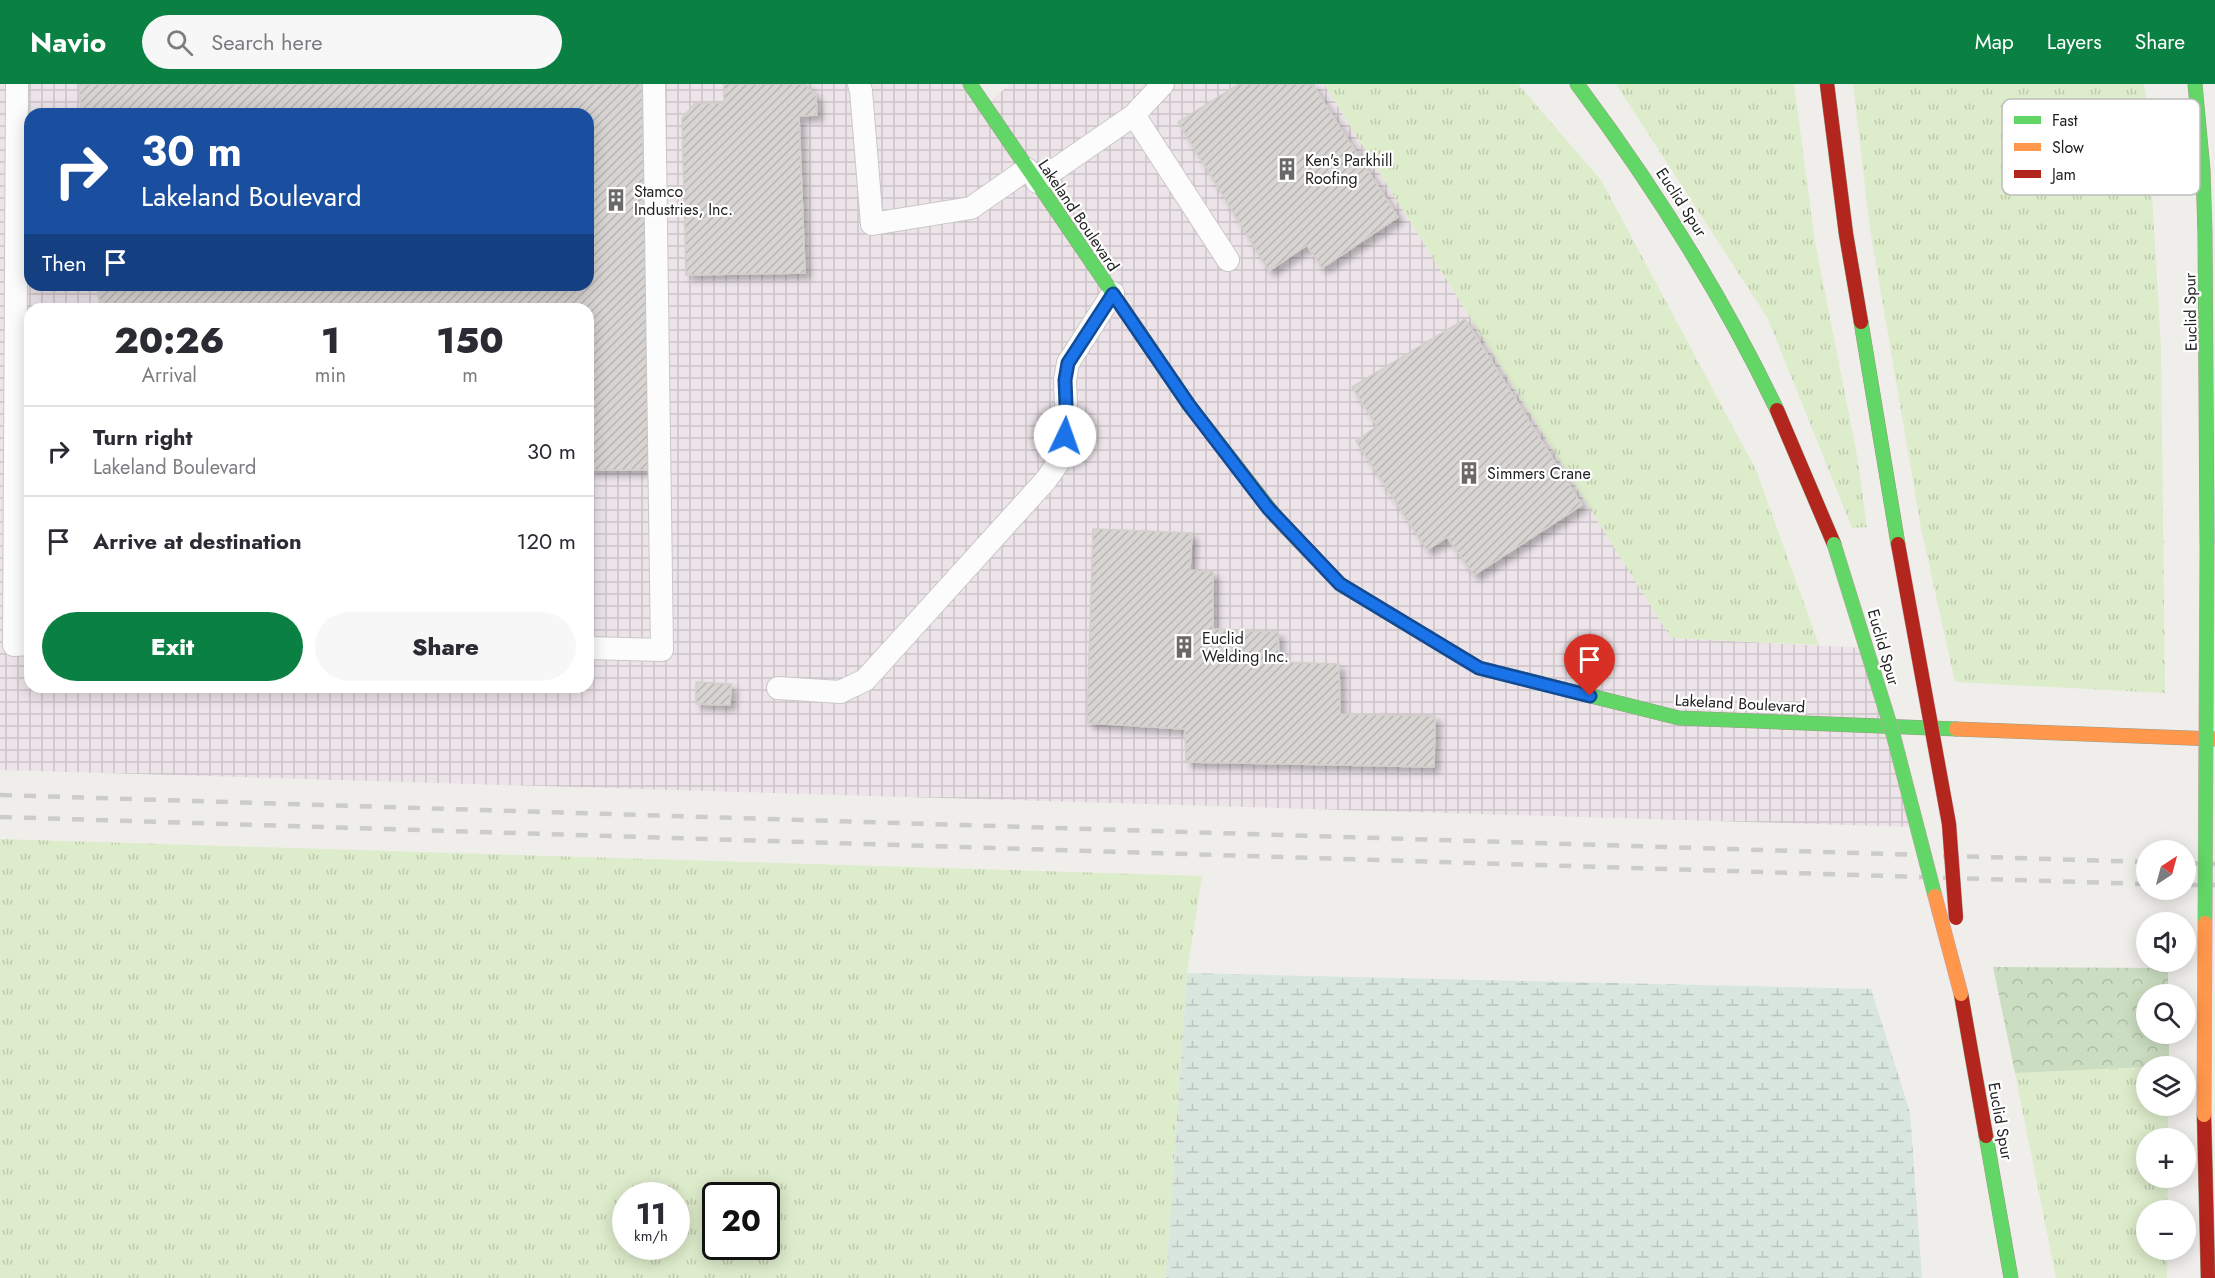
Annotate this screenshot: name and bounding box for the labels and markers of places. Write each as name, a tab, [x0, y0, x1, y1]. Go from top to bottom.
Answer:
place label: Ken's Parkhill Roofing	[1305, 149, 1392, 190]
building icon: Ken's Parkhill Roofing	[1274, 156, 1300, 182]
place label: Stamco Industries, Inc.	[634, 180, 733, 221]
building icon: Stamco Industries, Inc.	[603, 187, 629, 213]
building icon: Simmers Crane	[1456, 460, 1482, 486]
place label: Simmers Crane	[1487, 462, 1591, 485]
place label: Euclid Welding Inc.	[1202, 627, 1289, 668]
building icon: Euclid Welding Inc.	[1171, 634, 1197, 660]
pin	[1564, 634, 1615, 696]

